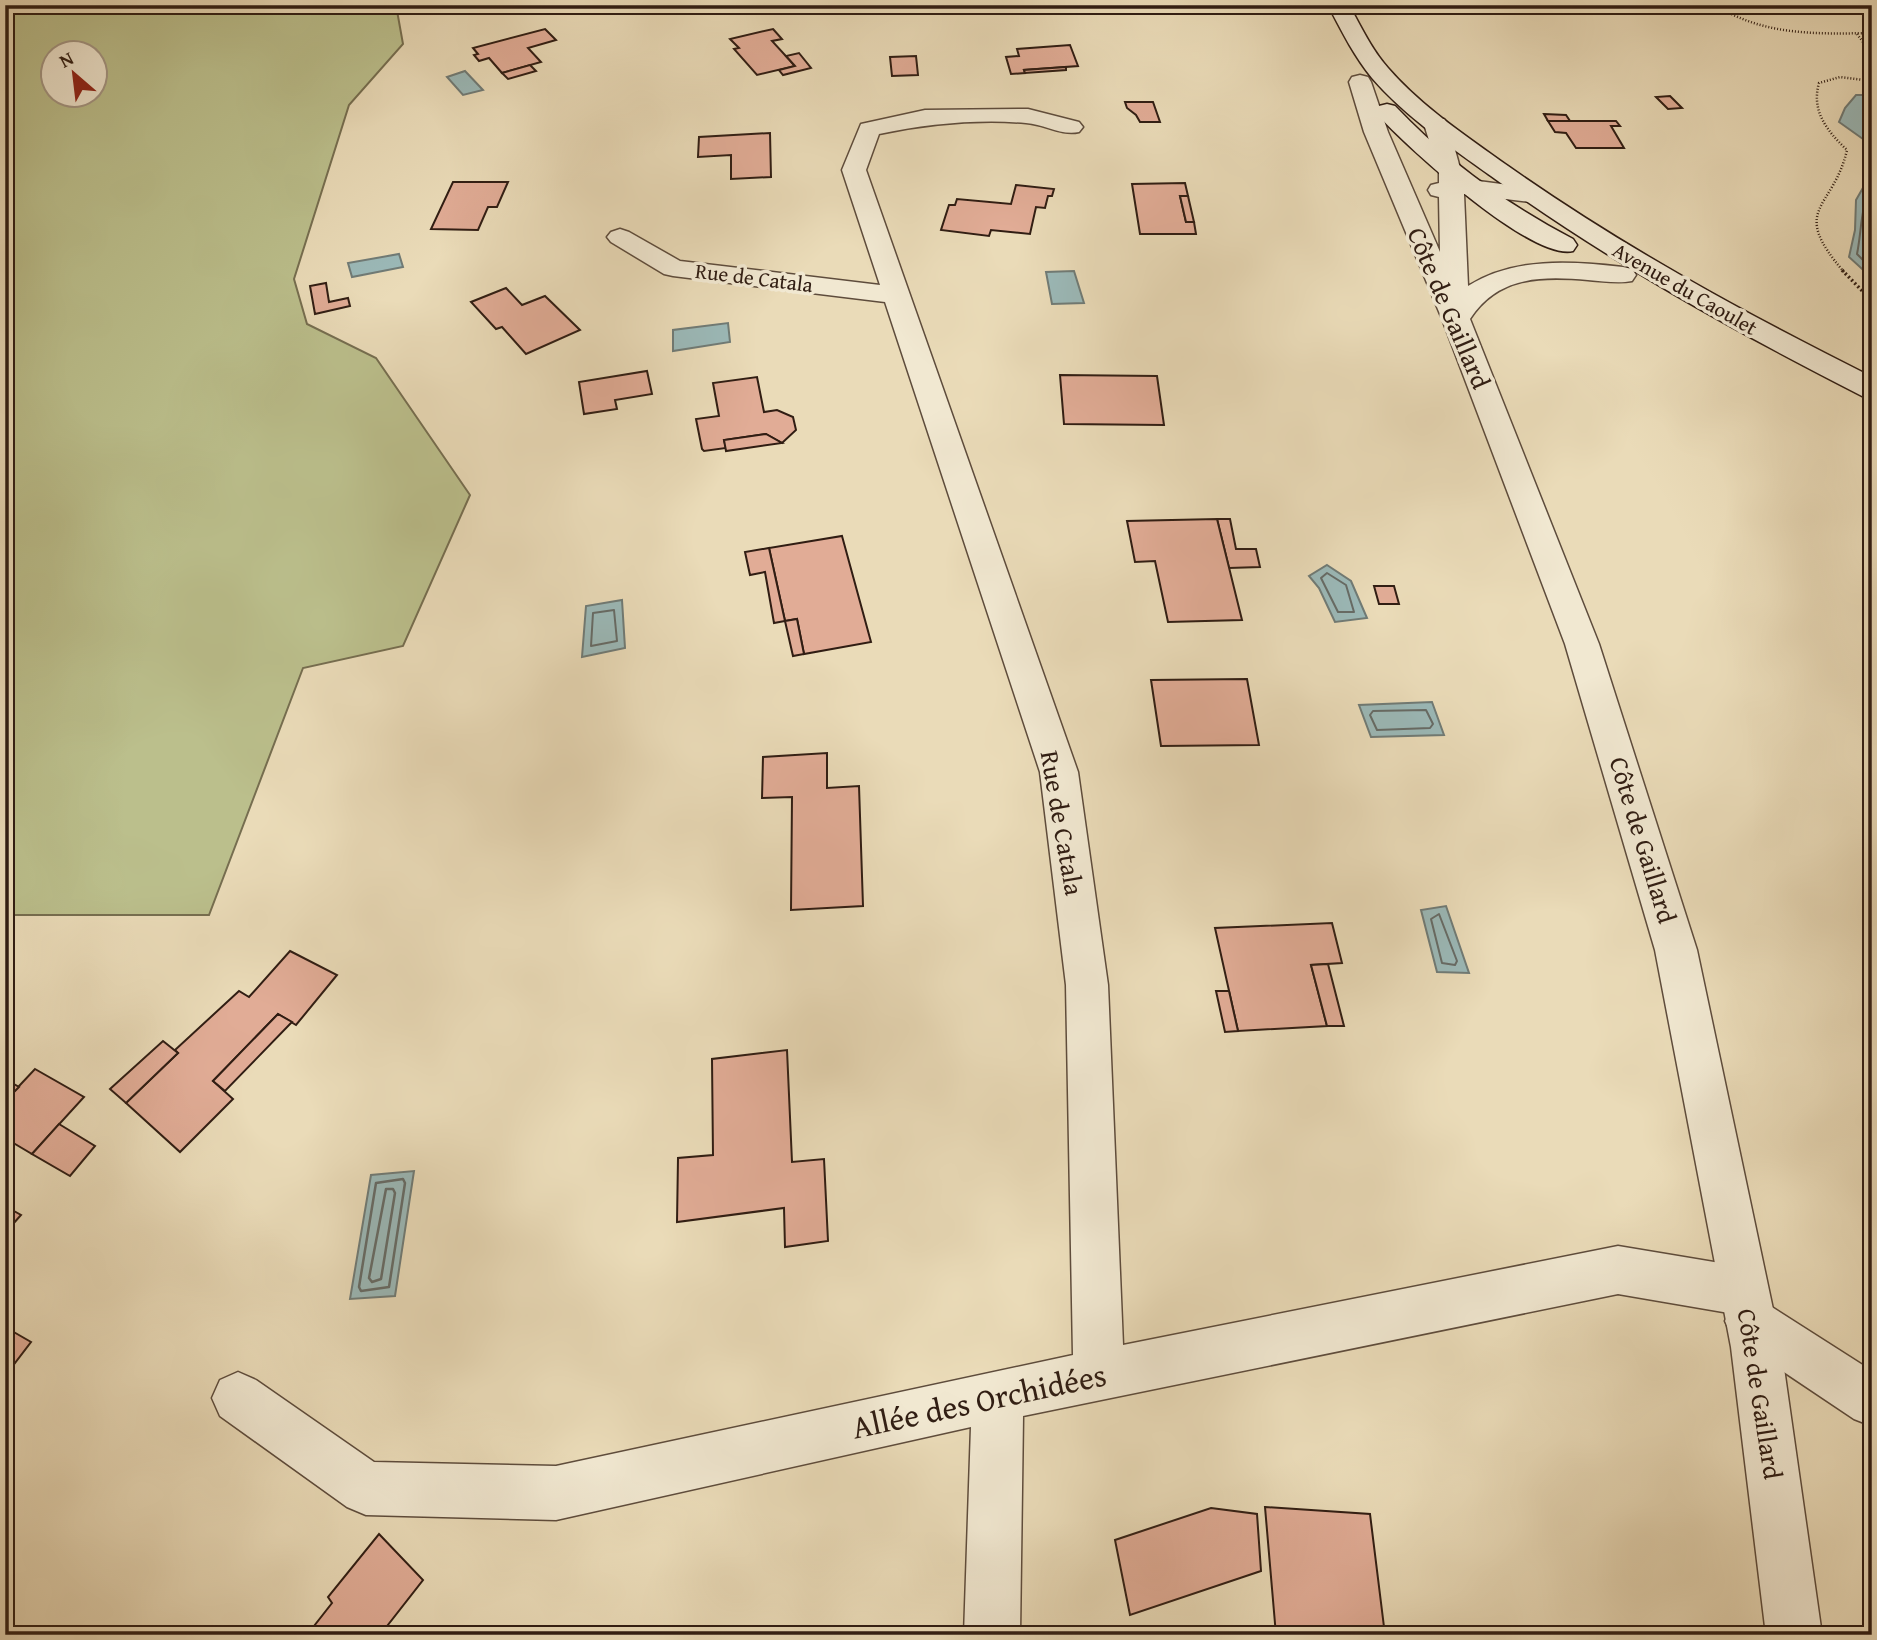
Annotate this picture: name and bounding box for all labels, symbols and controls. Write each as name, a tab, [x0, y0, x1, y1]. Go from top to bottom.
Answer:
north arrow	[38, 38, 108, 108]
text: N	[54, 44, 78, 74]
street label: Côte de Gaillard	[1398, 221, 1501, 395]
street label: Avenue du Caoulet	[1607, 234, 1764, 343]
street label: Rue de Catala	[694, 255, 815, 300]
street label: Rue de Catala	[1031, 748, 1095, 899]
street label: Côte de Gaillard	[1600, 752, 1687, 928]
street label: Côte de Gaillard	[1728, 1306, 1793, 1482]
street label: Allée des Orchidées	[847, 1351, 1110, 1450]

